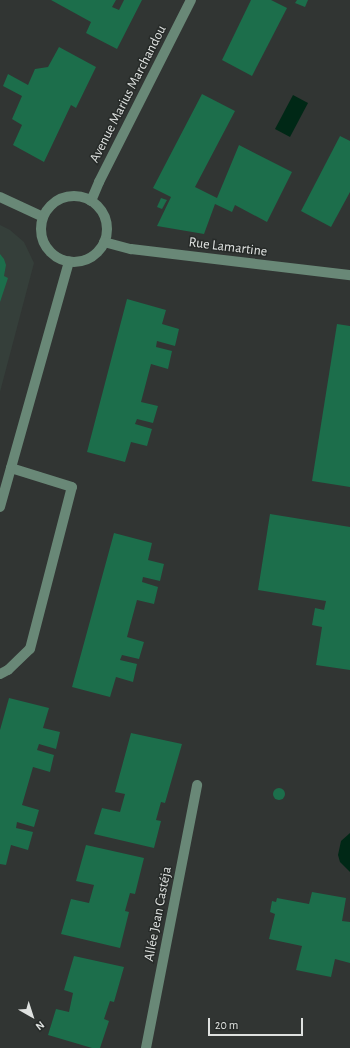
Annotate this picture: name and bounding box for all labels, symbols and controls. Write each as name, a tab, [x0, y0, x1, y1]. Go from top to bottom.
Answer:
street label: Avenue Marius Marchandou	[86, 22, 170, 166]
street label: Rue Lamartine	[188, 234, 268, 260]
street label: Allée Jean Castéja	[141, 865, 175, 963]
north arrow	[12, 996, 52, 1036]
scale bar	[210, 1010, 305, 1036]
text: N	[33, 1019, 46, 1032]
text: 20 m	[215, 1019, 238, 1031]

